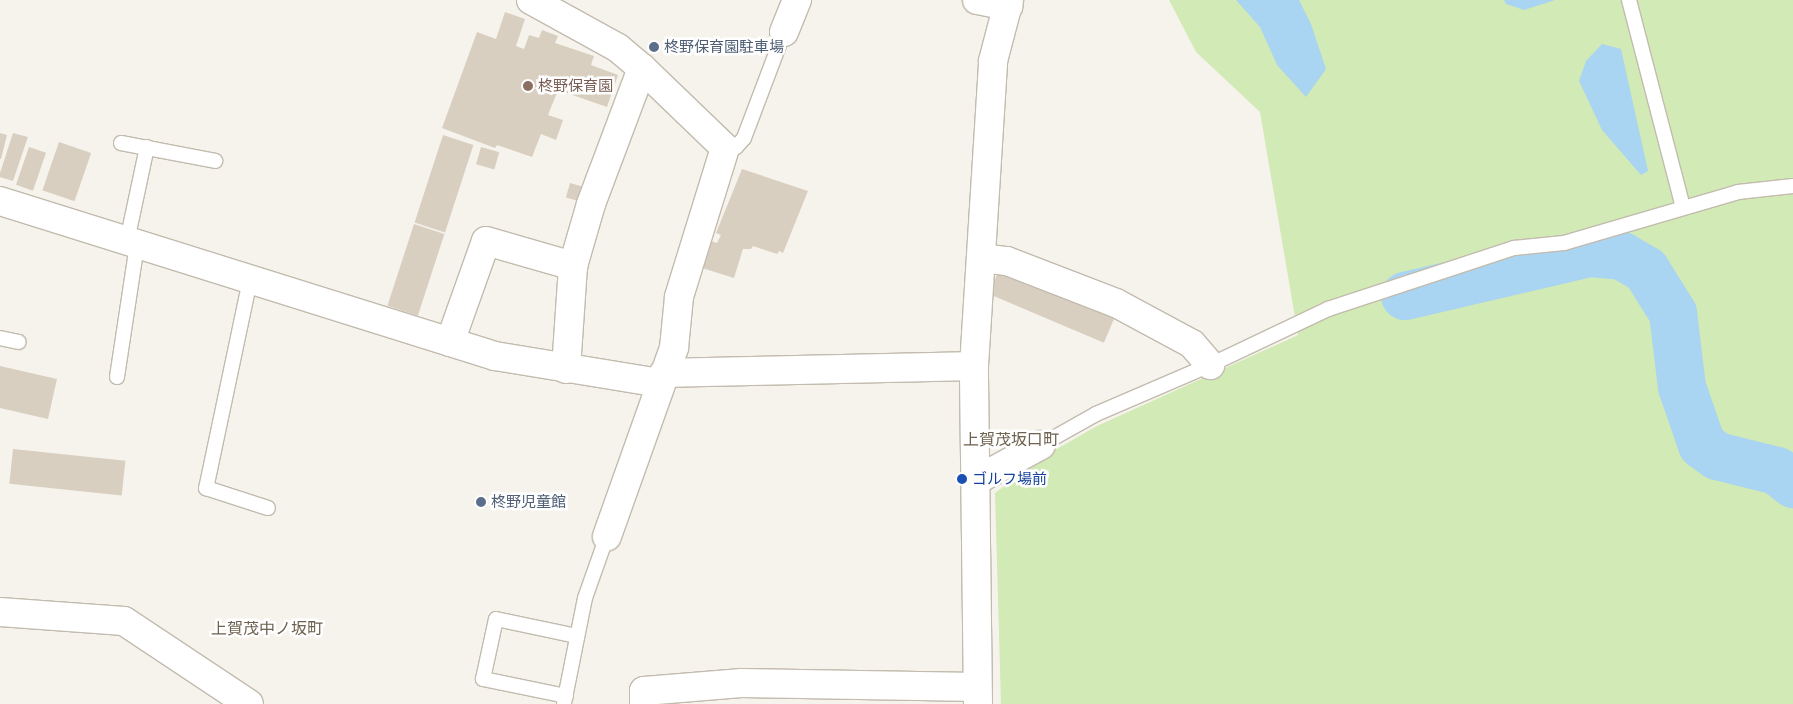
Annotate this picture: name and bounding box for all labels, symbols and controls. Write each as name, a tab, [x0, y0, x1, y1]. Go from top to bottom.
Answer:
place label: 柊野保育園駐車場	[664, 38, 784, 56]
marker: 柊野保育園駐車場	[648, 41, 660, 53]
place label: 柊野保育園	[538, 77, 613, 95]
marker: 柊野保育園	[522, 80, 534, 92]
district label: 上賀茂坂口町	[963, 429, 1059, 449]
place label: ゴルフ場前	[972, 470, 1047, 488]
marker: ゴルフ場前	[956, 473, 968, 485]
place label: 柊野児童館	[491, 493, 566, 511]
marker: 柊野児童館	[475, 496, 487, 508]
district label: 上賀茂中ノ坂町	[211, 618, 323, 638]

